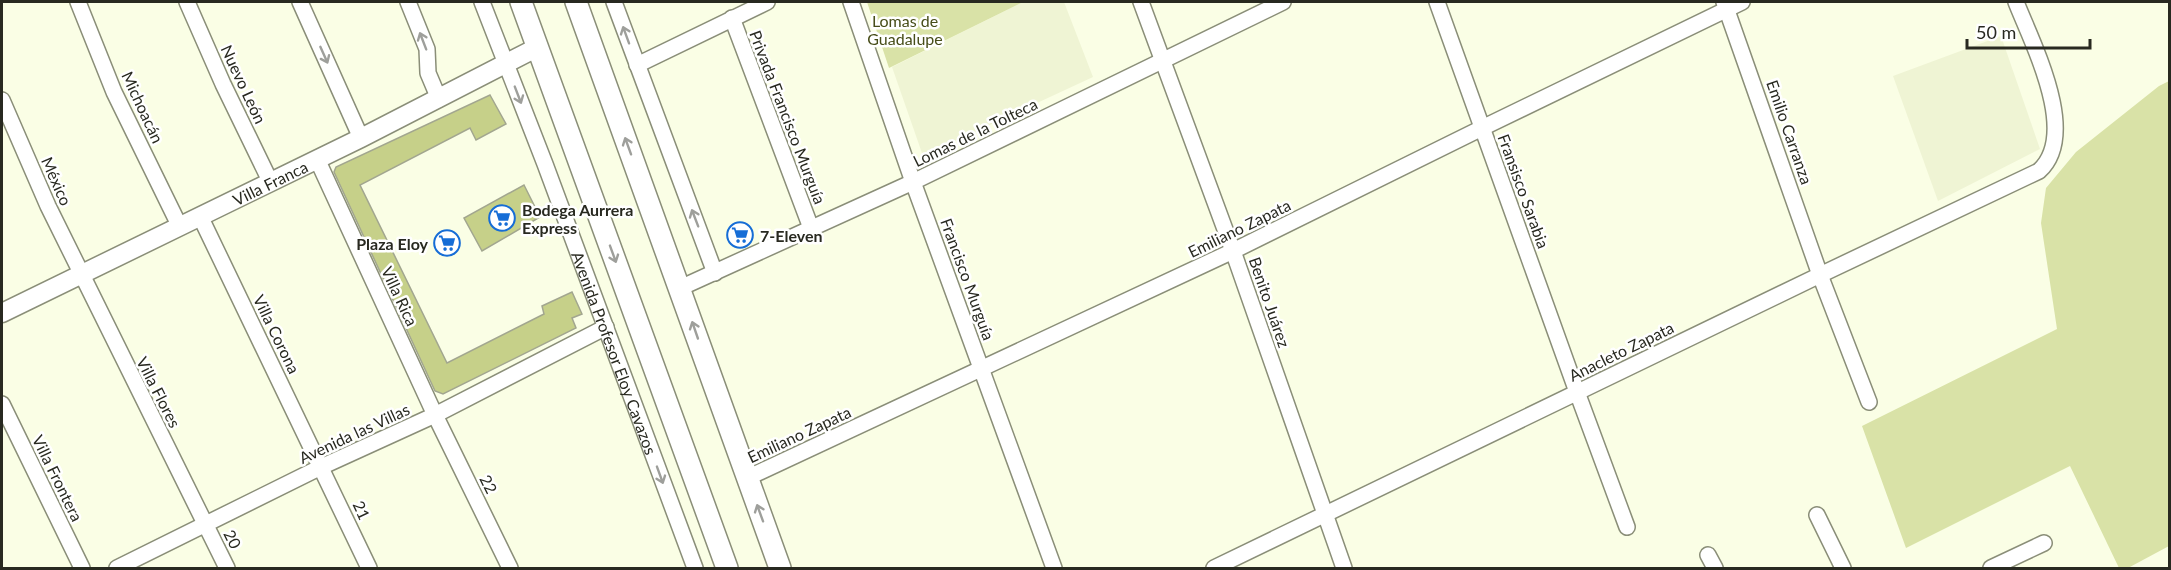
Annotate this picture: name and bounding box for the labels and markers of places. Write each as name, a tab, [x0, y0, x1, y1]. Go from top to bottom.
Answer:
place label: Bodega Aurrera Express	[522, 200, 633, 237]
supermarket icon: Bodega Aurrera Express	[487, 203, 517, 233]
supermarket icon: 7-Eleven	[725, 220, 755, 250]
place label: 7-Eleven	[760, 226, 823, 245]
supermarket icon: Plaza Eloy	[432, 228, 462, 258]
place label: Plaza Eloy	[356, 234, 429, 253]

